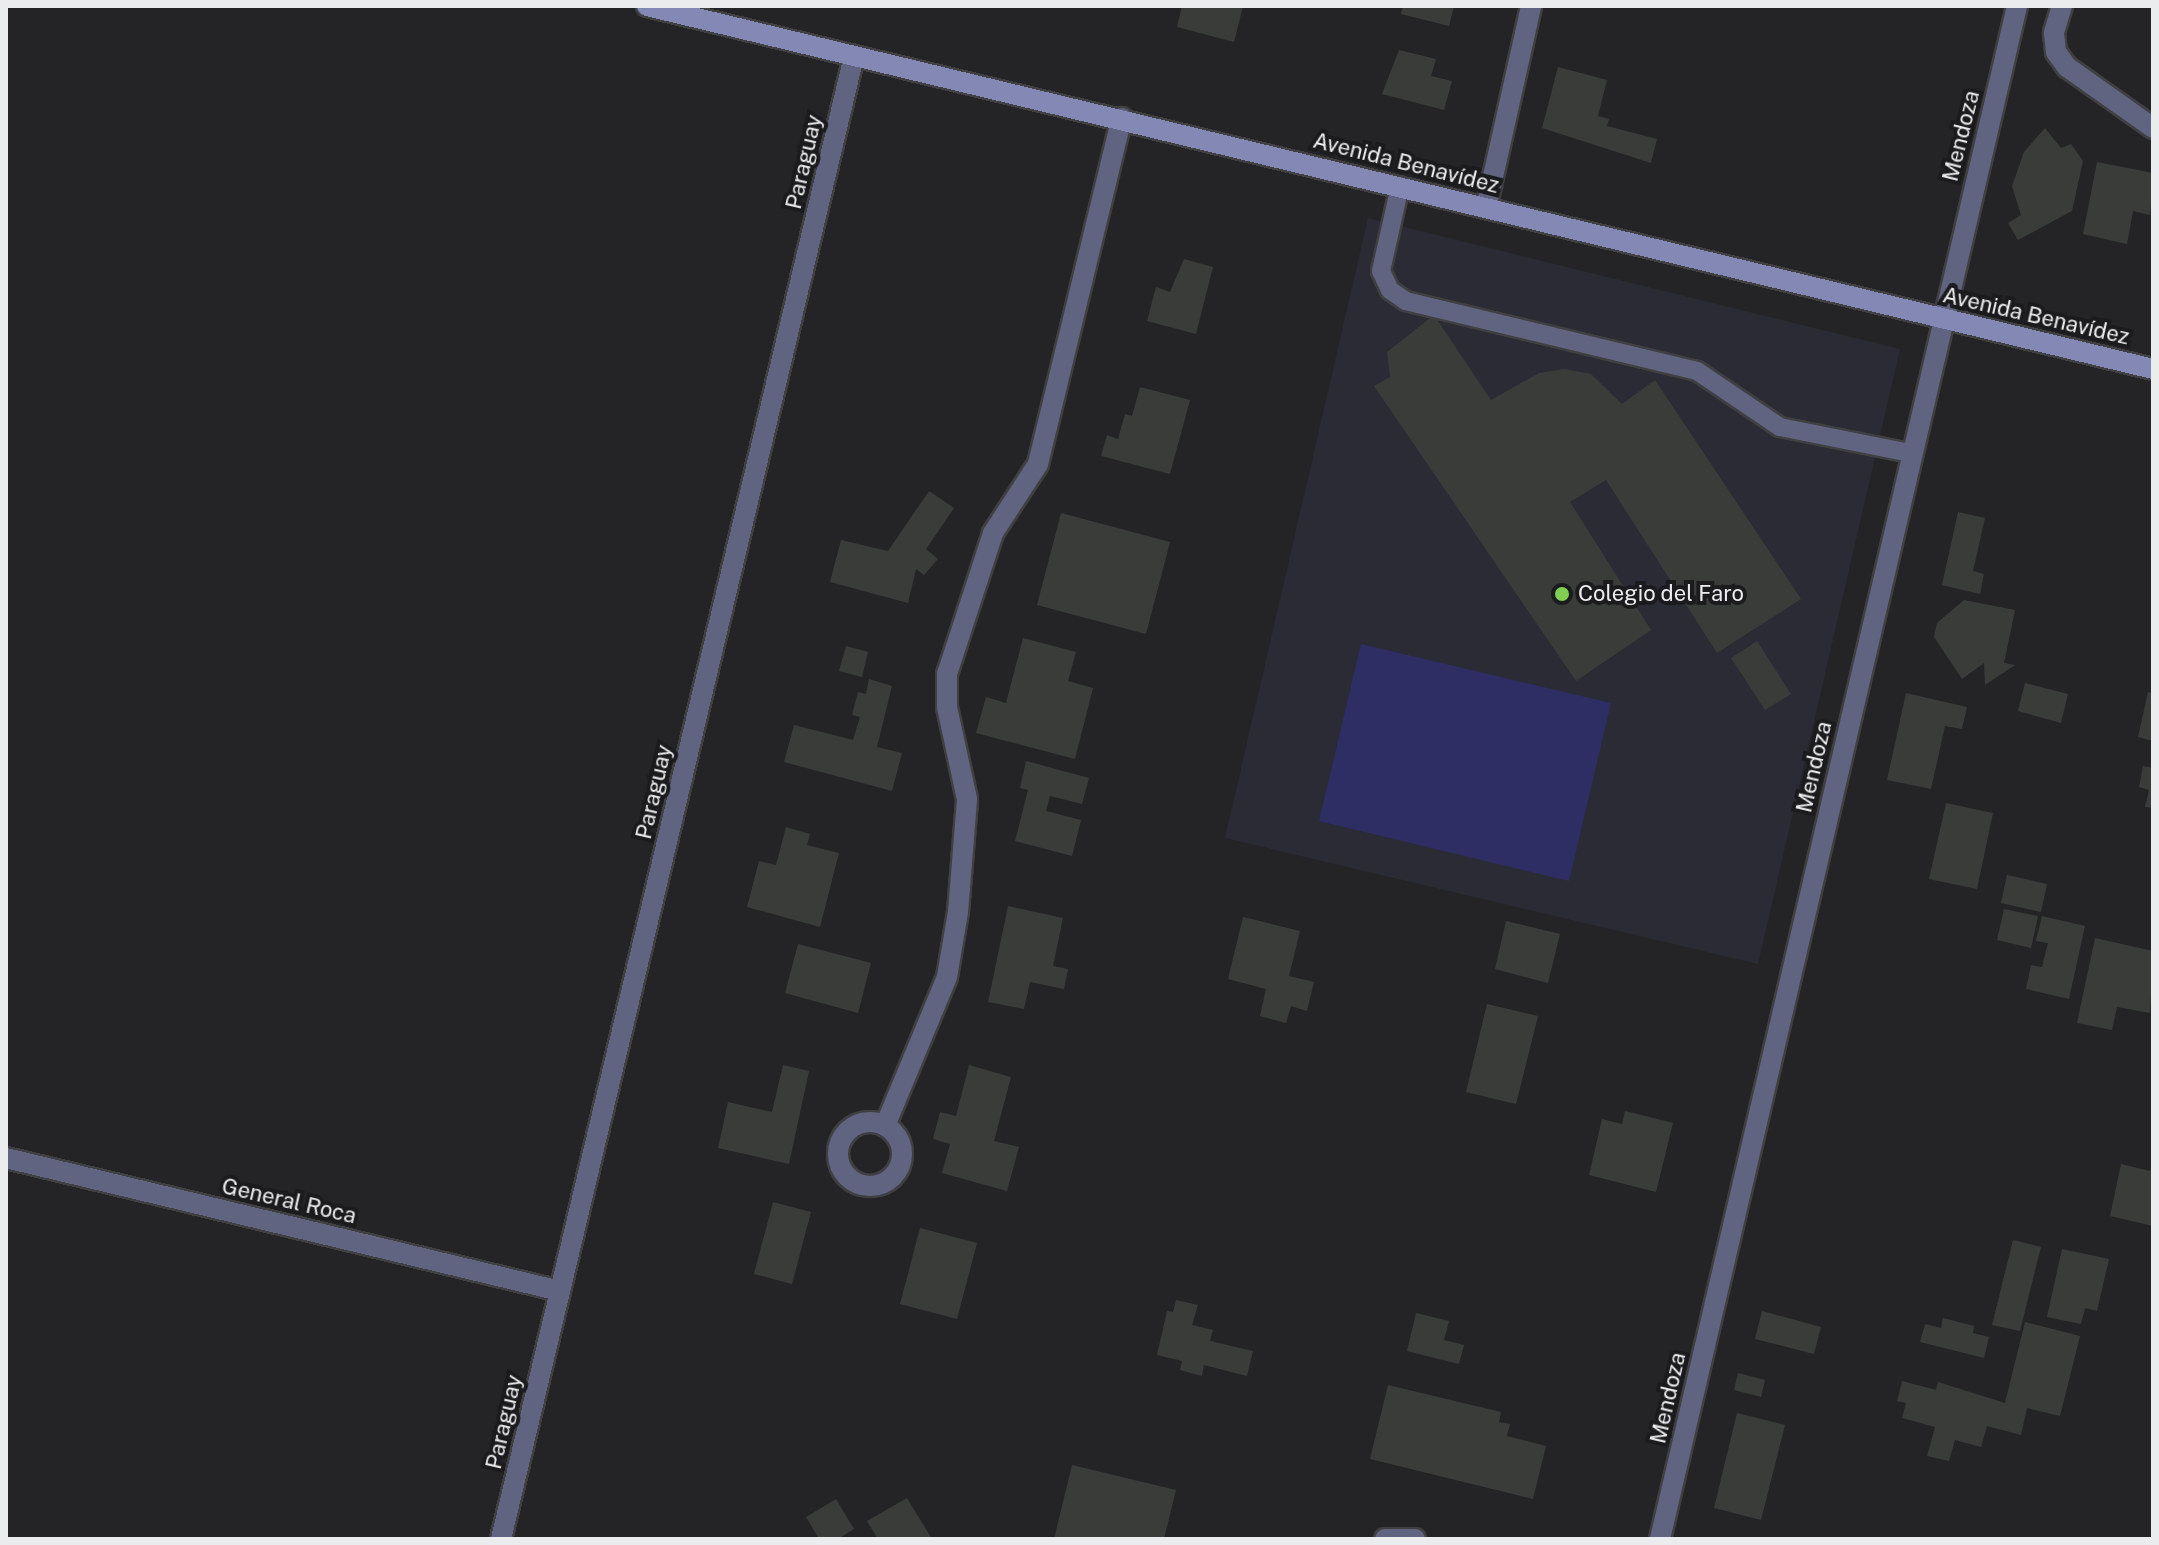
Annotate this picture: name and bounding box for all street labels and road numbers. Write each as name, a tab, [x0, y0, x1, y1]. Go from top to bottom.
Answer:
street label: Mendoza	[1937, 88, 1985, 184]
street label: Paraguay	[780, 112, 828, 212]
street label: Avenida Benavídez	[1310, 127, 1502, 199]
street label: Avenida Benavídez	[1940, 282, 2132, 350]
street label: Mendoza	[1791, 719, 1837, 815]
street label: Paraguay	[630, 742, 678, 842]
street label: General Roca	[219, 1173, 359, 1229]
street label: Mendoza	[1645, 1350, 1691, 1446]
street label: Paraguay	[480, 1372, 528, 1472]

